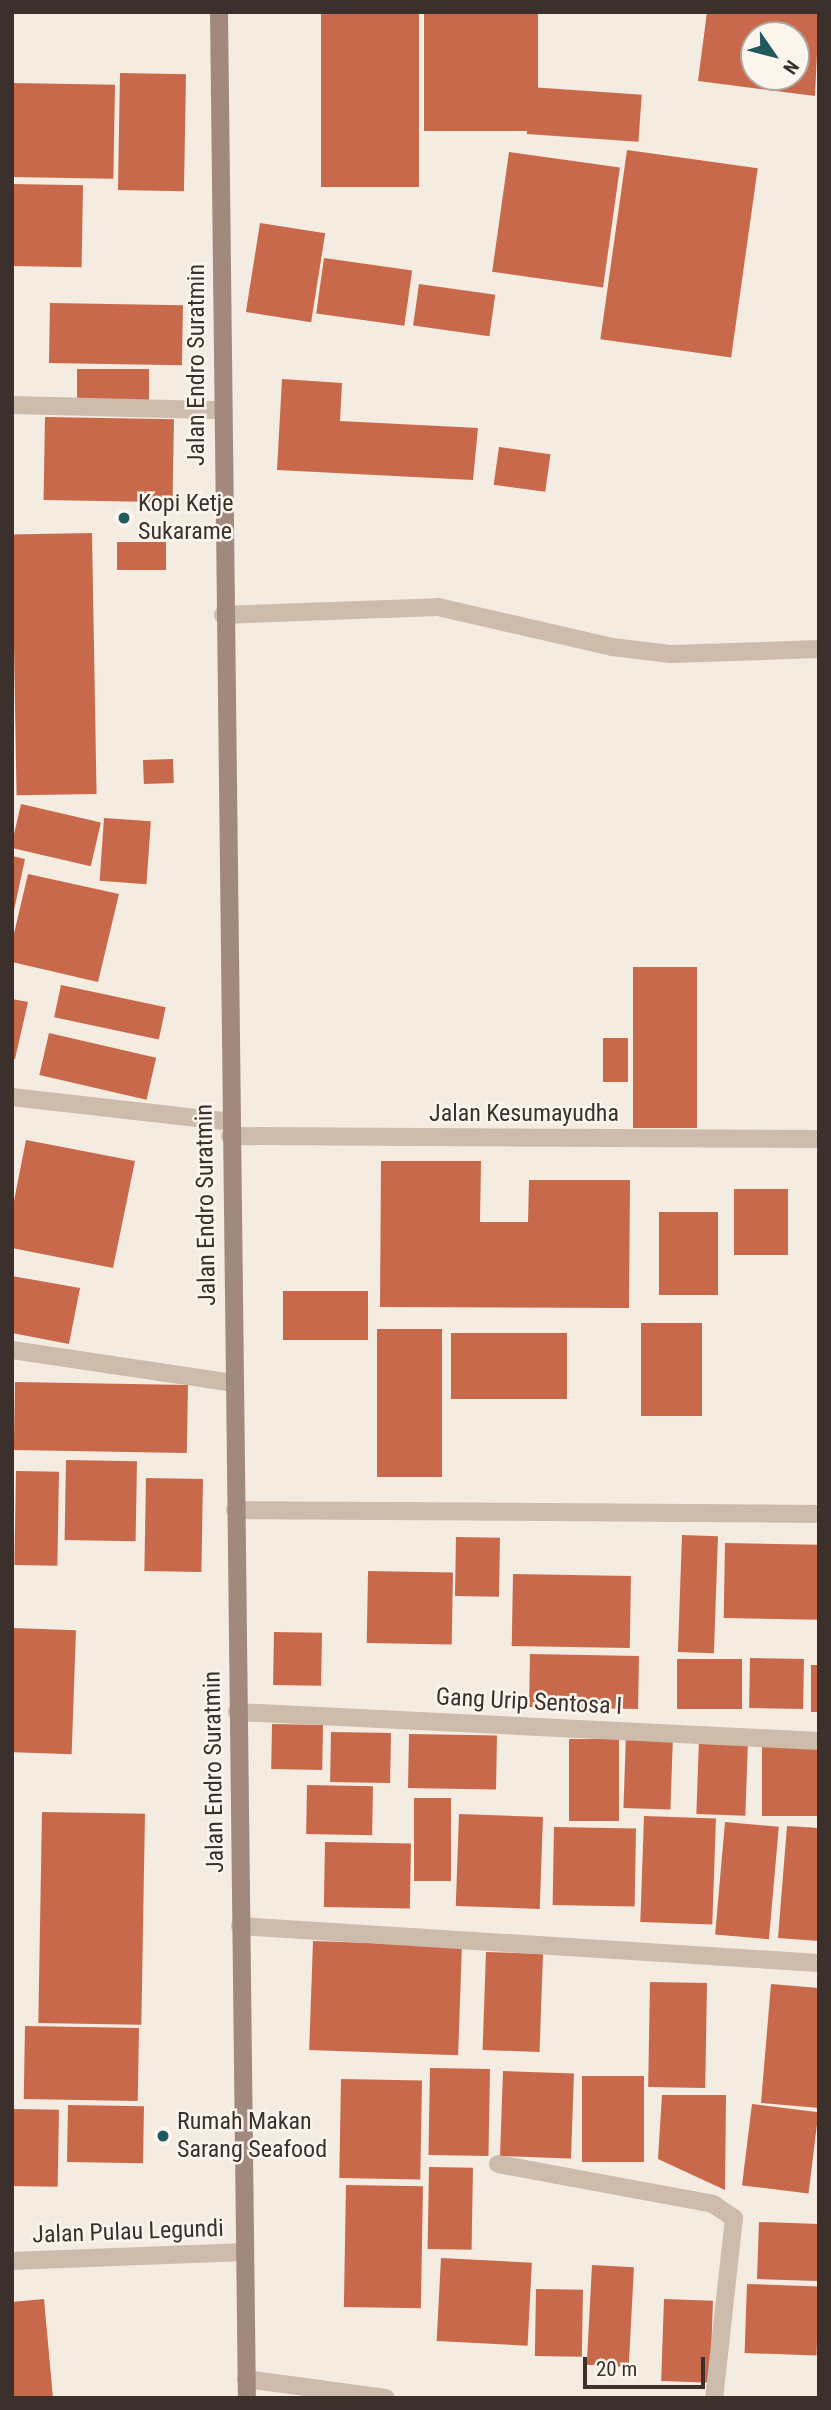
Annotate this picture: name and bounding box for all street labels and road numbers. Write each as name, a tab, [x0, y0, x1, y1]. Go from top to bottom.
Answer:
street label: Jalan Endro Suratmin	[183, 264, 211, 466]
street label: Jalan Kesumayudha	[429, 1100, 619, 1128]
street label: Jalan Endro Suratmin	[190, 1104, 222, 1306]
street label: Jalan Endro Suratmin	[198, 1671, 230, 1873]
street label: Gang Urip Sentosa I	[435, 1683, 623, 1721]
street label: Jalan Pulau Legundi	[32, 2214, 224, 2250]

